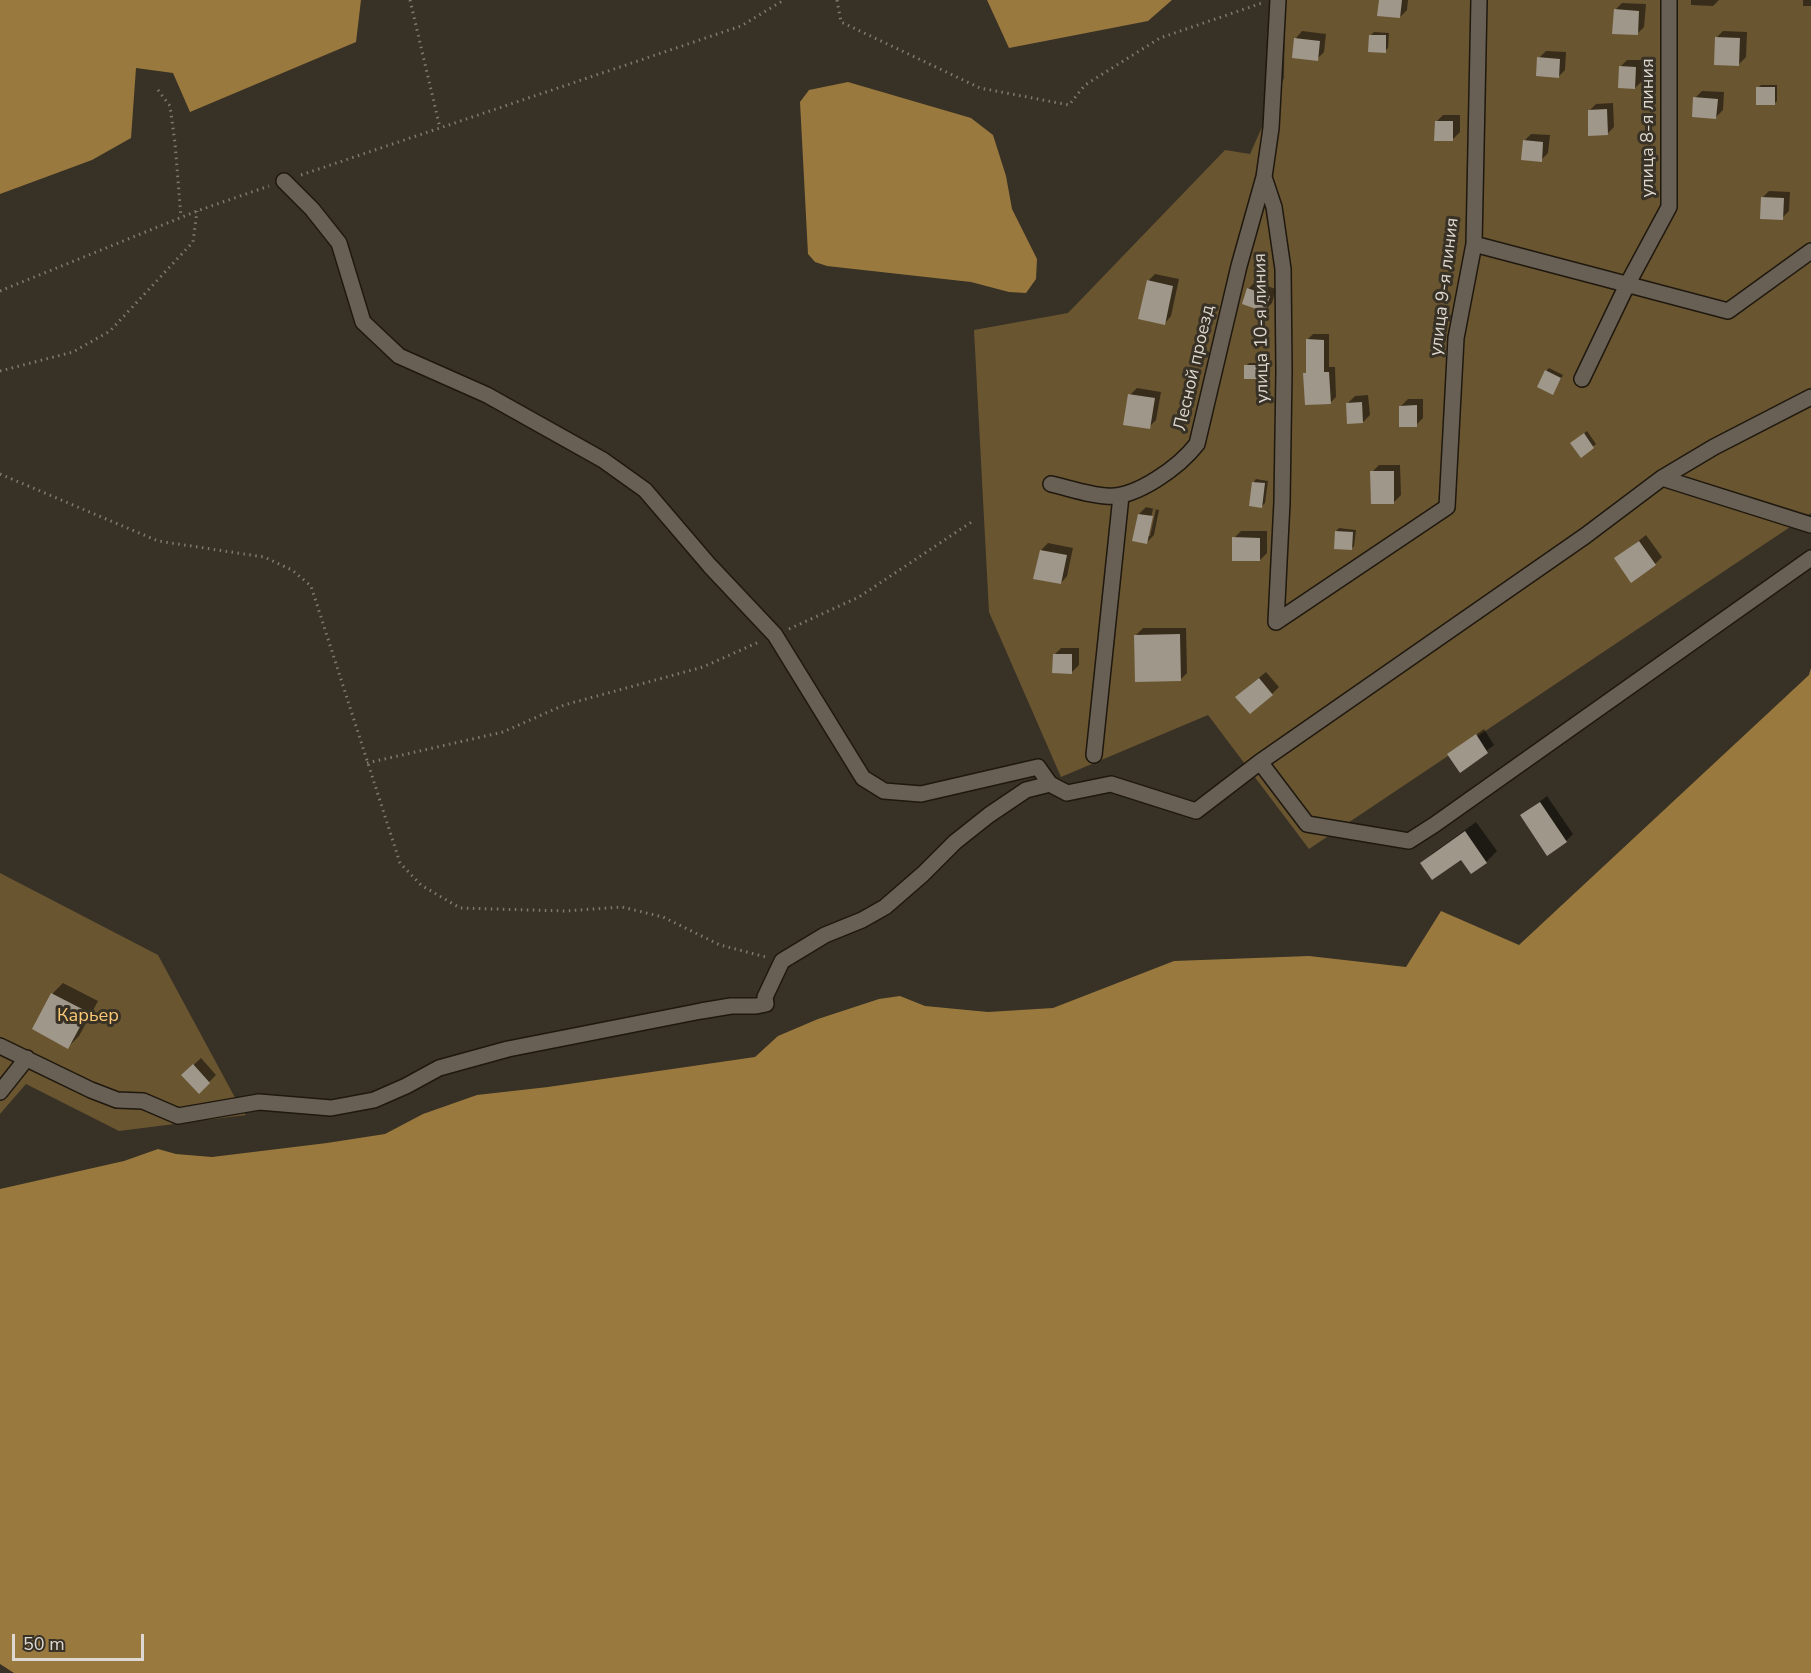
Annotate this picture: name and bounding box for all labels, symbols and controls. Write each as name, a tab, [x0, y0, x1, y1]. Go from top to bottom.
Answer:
street label: улица 8-я линия	[1638, 58, 1660, 198]
street label: улица 9-я линия	[1426, 217, 1464, 357]
street label: улица 10-я линия	[1250, 253, 1274, 403]
street label: Лесной проезд	[1170, 303, 1220, 433]
park label: Карьер	[57, 1006, 119, 1028]
scale bar	[15, 1622, 147, 1660]
text: 50 m	[23, 1632, 65, 1656]

